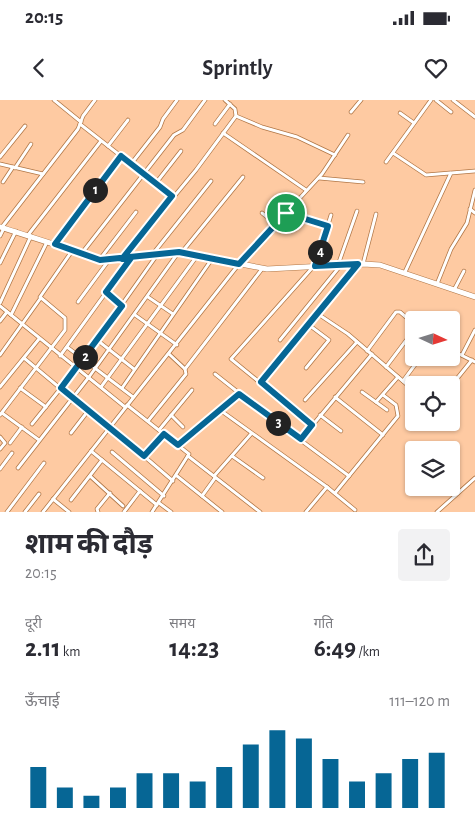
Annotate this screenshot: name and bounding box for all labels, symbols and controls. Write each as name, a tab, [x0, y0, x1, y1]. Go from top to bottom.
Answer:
text: 20:15	[25, 8, 63, 27]
icon: back	[25, 54, 53, 82]
icon: heart	[422, 54, 450, 82]
text: Sprintly	[202, 57, 273, 79]
pin: 1	[82, 178, 108, 202]
text: 1	[93, 183, 98, 197]
pin	[265, 192, 307, 234]
icon: arrive	[272, 199, 300, 227]
pin: 4	[308, 240, 332, 264]
text: 4	[317, 245, 324, 259]
north arrow	[405, 311, 460, 366]
map controls	[405, 311, 460, 496]
pin: 2	[72, 344, 98, 370]
text: 2	[82, 350, 89, 364]
button: locate	[405, 376, 460, 431]
pin: 3	[266, 410, 290, 436]
text: 3	[275, 416, 282, 430]
button: layers	[405, 441, 460, 496]
button: share	[398, 529, 450, 581]
text: शाम की दौड़	[25, 531, 153, 559]
text: 20:15	[25, 565, 57, 581]
text: दूरी	[25, 617, 42, 631]
text: समय	[169, 617, 195, 631]
text: गति	[314, 617, 333, 631]
text: 2.11	[25, 636, 61, 661]
text: 14:23	[169, 636, 219, 661]
text: 6:49	[314, 636, 356, 661]
text: km	[61, 645, 80, 659]
text: /km	[356, 645, 380, 659]
text: ऊँचाई	[25, 693, 60, 709]
text: 111–120 m	[389, 693, 450, 709]

